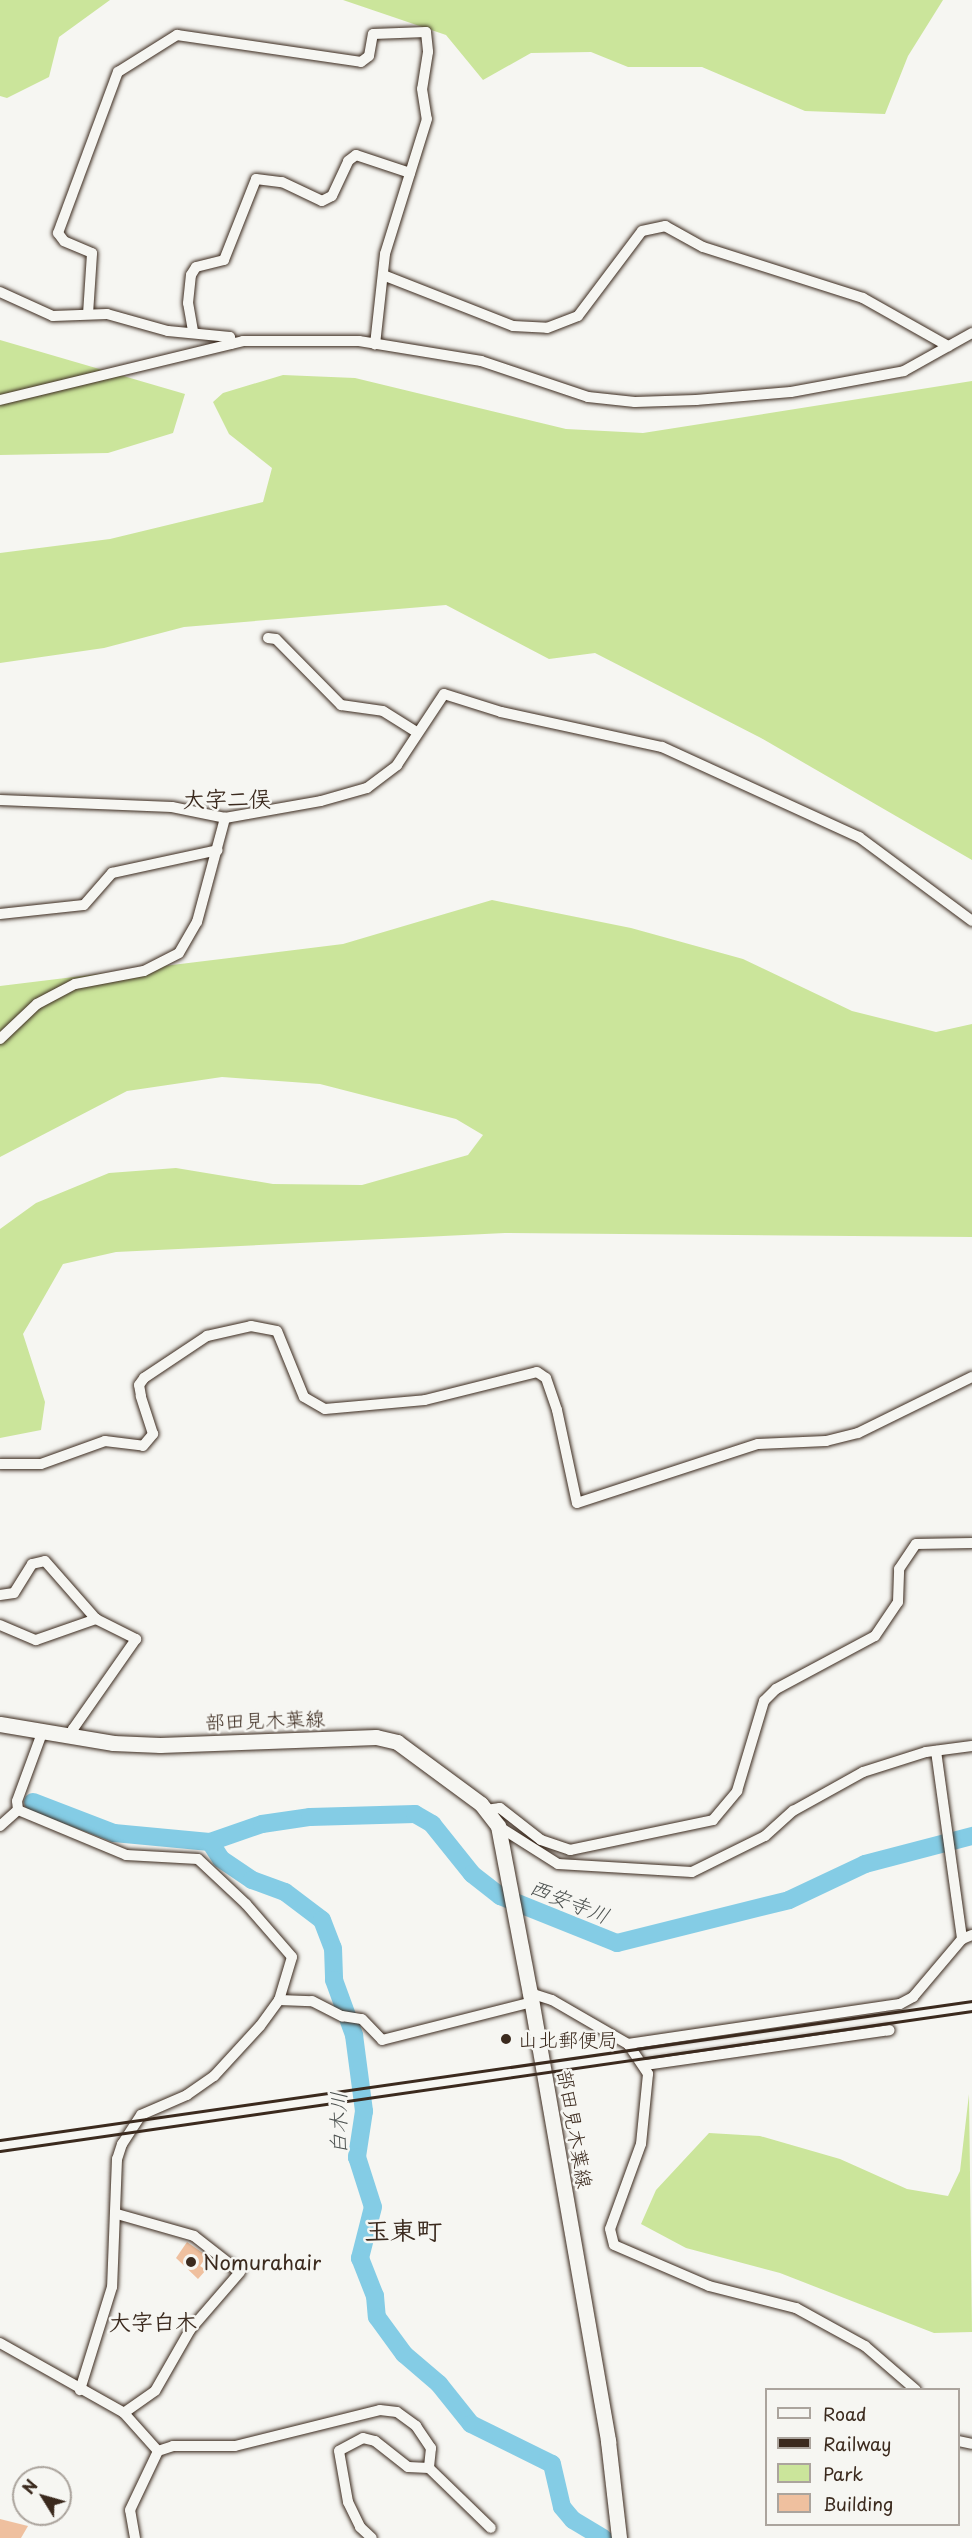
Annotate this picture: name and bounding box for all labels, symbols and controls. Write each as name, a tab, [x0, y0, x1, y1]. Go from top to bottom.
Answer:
district label: 大字二俣	[183, 785, 271, 811]
street label: 部田見木葉線	[205, 1706, 325, 1734]
water label: 西安寺川	[526, 1873, 614, 1927]
place label: 山北郵便局	[518, 2027, 618, 2051]
marker: 山北郵便局	[499, 2032, 513, 2046]
street label: 部田見木葉線	[553, 2068, 597, 2190]
water label: 白木川	[324, 2092, 350, 2154]
district label: 玉東町	[364, 2214, 442, 2246]
place label: Nomurahair	[203, 2250, 321, 2274]
marker: Nomurahair	[184, 2255, 198, 2269]
district label: 大字白木	[109, 2308, 197, 2334]
legend	[765, 2388, 960, 2526]
text: Road	[823, 2400, 867, 2427]
text: Railway	[823, 2430, 891, 2457]
text: Park	[823, 2460, 863, 2487]
north arrow	[12, 2466, 72, 2526]
text: N	[16, 2474, 43, 2499]
text: Building	[823, 2490, 893, 2517]

